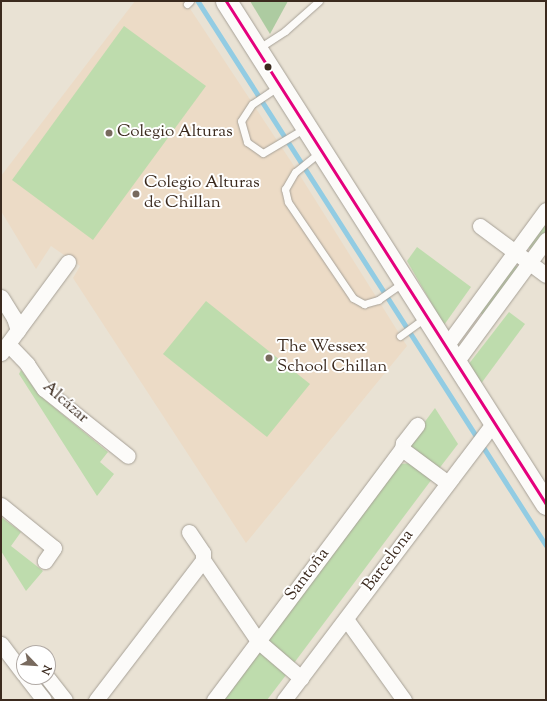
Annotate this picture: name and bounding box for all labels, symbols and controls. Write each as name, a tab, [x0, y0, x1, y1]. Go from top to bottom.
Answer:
unlabelled marker	[263, 62, 273, 72]
place label: Colegio Alturas	[117, 123, 233, 143]
marker: Colegio Alturas	[104, 128, 114, 138]
place label: Colegio Alturas de Chillan	[144, 174, 260, 214]
marker: Colegio Alturas de Chillan	[131, 189, 141, 199]
place label: The Wessex School Chillan	[277, 338, 387, 378]
marker: The Wessex School Chillan	[264, 353, 274, 363]
street label: Alcázar	[38, 377, 92, 429]
street label: Barcelona	[359, 526, 419, 596]
street label: Santoña	[282, 545, 334, 605]
north arrow	[16, 645, 56, 685]
text: N	[37, 662, 55, 677]

